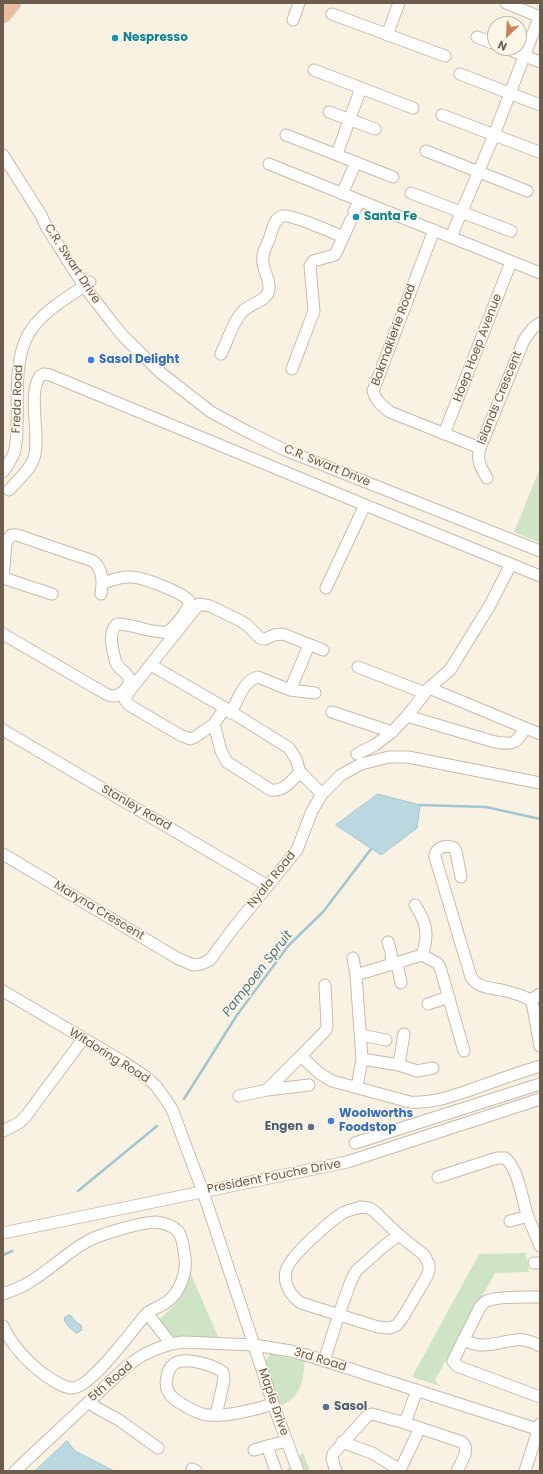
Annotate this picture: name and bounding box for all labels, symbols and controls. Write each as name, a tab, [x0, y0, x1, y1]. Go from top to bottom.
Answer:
north arrow	[487, 16, 527, 56]
place label: Nespresso	[123, 31, 188, 45]
marker: Nespresso	[110, 33, 120, 43]
text: N	[495, 37, 509, 55]
place label: Santa Fe	[364, 210, 417, 224]
marker: Santa Fe	[351, 212, 361, 222]
street label: C.R. Swart Drive	[41, 222, 103, 306]
street label: Bokmakierie Road	[369, 282, 419, 388]
street label: Hoep Hoep Avenue	[451, 292, 505, 404]
street label: Islands Crescent	[475, 349, 525, 447]
place label: Sasol Delight	[99, 353, 179, 367]
marker: Sasol Delight	[86, 355, 96, 365]
street label: Freda Road	[10, 364, 26, 434]
street label: C.R. Swart Drive	[282, 442, 372, 490]
street label: Stanley Road	[98, 782, 174, 834]
street label: Nyala Road	[245, 849, 299, 911]
street label: Maryna Crescent	[51, 878, 147, 944]
water label: Pampoen Spruit	[220, 928, 296, 1020]
street label: Witdoring Road	[66, 1025, 152, 1087]
place label: Woolworths Foodstop	[339, 1107, 413, 1135]
marker: Woolworths Foodstop	[326, 1116, 336, 1126]
place label: Engen	[265, 1120, 303, 1134]
marker: Engen	[306, 1122, 316, 1132]
street label: President Fouche Drive	[206, 1157, 342, 1197]
street label: 3rd Road	[292, 1345, 348, 1375]
street label: 5th Road	[86, 1359, 136, 1405]
street label: Maple Drive	[255, 1366, 291, 1438]
place label: Sasol	[334, 1400, 367, 1414]
marker: Sasol	[321, 1402, 331, 1412]

